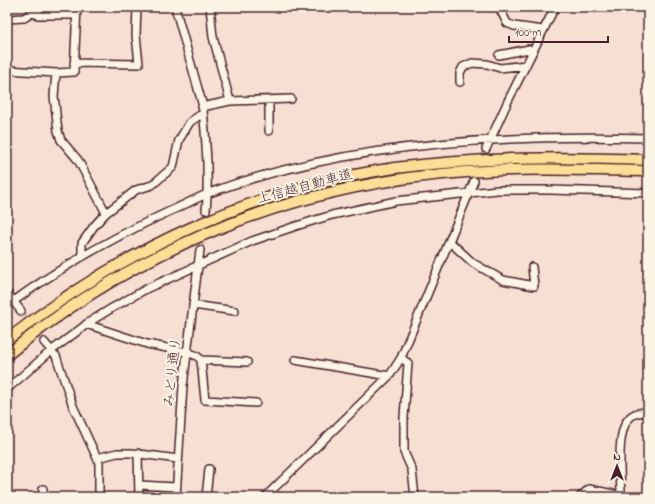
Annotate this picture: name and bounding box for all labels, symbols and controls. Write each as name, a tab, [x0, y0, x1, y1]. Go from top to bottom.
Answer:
scale bar	[509, 18, 608, 44]
text: 100 m	[515, 24, 542, 42]
street label: 上信越自動車道	[255, 164, 355, 210]
street label: みどり通り	[159, 336, 187, 408]
north arrow	[597, 446, 637, 486]
text: N	[613, 449, 621, 465]

